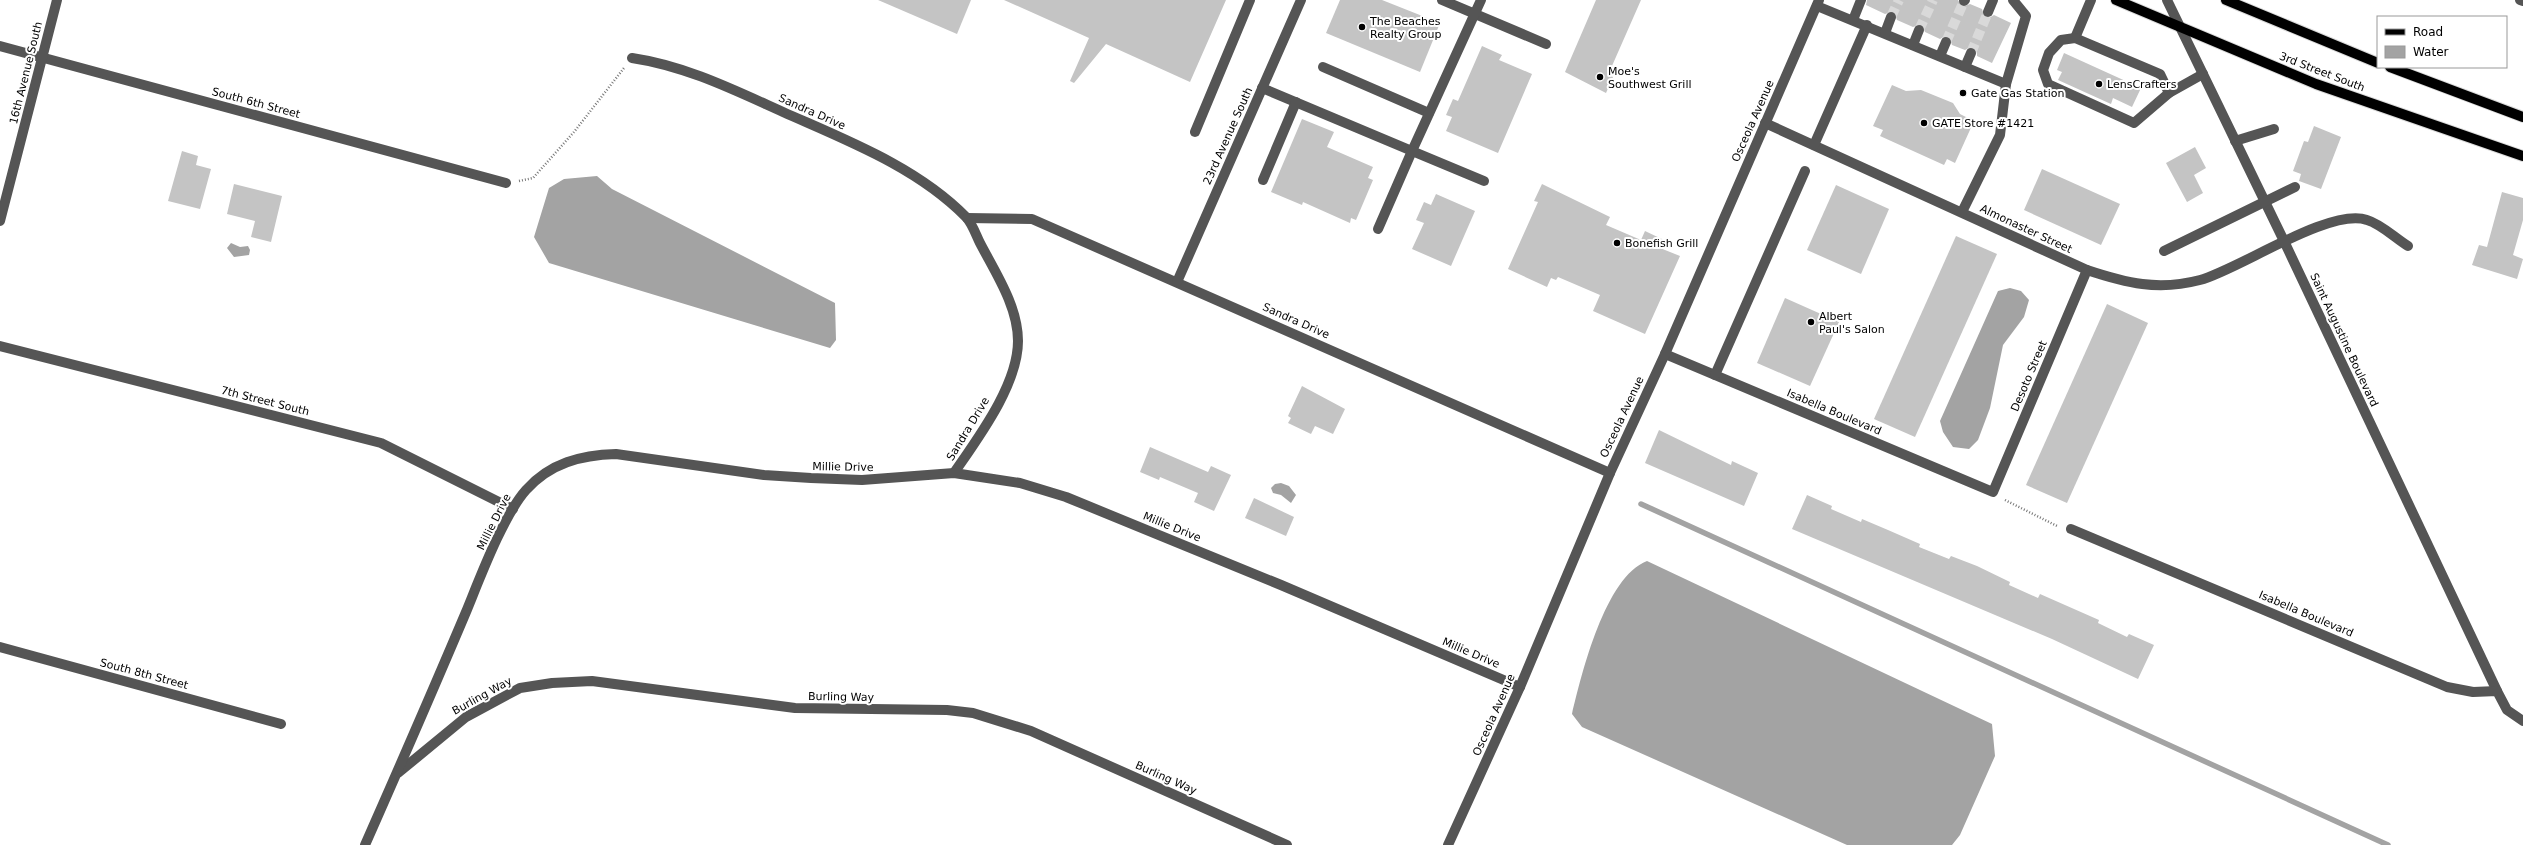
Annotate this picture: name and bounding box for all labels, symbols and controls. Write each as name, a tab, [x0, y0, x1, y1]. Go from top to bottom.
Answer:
place label: The Beaches Realty Group	[1369, 15, 1442, 41]
legend	[2377, 16, 2507, 68]
street label: 16th Avenue South	[7, 20, 45, 126]
marker: The Beaches Realty Group	[1357, 22, 1367, 32]
text: Road	[2413, 25, 2443, 39]
text: Water	[2413, 45, 2449, 59]
street label: 3rd Street South	[2277, 50, 2367, 94]
place label: Moe's Southwest Grill	[1608, 65, 1692, 91]
marker: Moe's Southwest Grill	[1595, 72, 1605, 82]
street label: Osceola Avenue	[1729, 78, 1777, 164]
place label: LensCrafters	[2107, 78, 2177, 91]
marker: LensCrafters	[2094, 79, 2104, 89]
street label: South 6th Street	[211, 85, 302, 121]
street label: 23rd Avenue South	[1201, 85, 1255, 187]
place label: Gate Gas Station	[1971, 87, 2064, 100]
marker: Gate Gas Station	[1958, 88, 1968, 98]
street label: Sandra Drive	[777, 91, 848, 133]
place label: GATE Store #1421	[1932, 117, 2034, 130]
marker: GATE Store #1421	[1919, 118, 1929, 128]
street label: Almonaster Street	[1978, 202, 2075, 256]
place label: Bonefish Grill	[1625, 237, 1698, 250]
marker: Bonefish Grill	[1612, 238, 1622, 248]
street label: Saint Augustine Boulevard	[2307, 271, 2381, 409]
street label: Sandra Drive	[1261, 300, 1332, 342]
place label: Albert Paul's Salon	[1819, 310, 1885, 336]
marker: Albert Paul's Salon	[1806, 317, 1816, 327]
street label: Desoto Street	[2008, 338, 2050, 413]
street label: Osceola Avenue	[1597, 374, 1647, 460]
street label: 7th Street South	[219, 384, 311, 418]
street label: Isabella Boulevard	[1785, 386, 1883, 438]
street label: Sandra Drive	[944, 395, 992, 463]
street label: Millie Drive	[812, 460, 874, 474]
street label: Millie Drive	[474, 492, 514, 552]
street label: Millie Drive	[1141, 509, 1203, 545]
street label: Isabella Boulevard	[2257, 588, 2355, 640]
street label: Millie Drive	[1440, 635, 1502, 671]
street label: South 8th Street	[99, 656, 190, 692]
street label: Osceola Avenue	[1470, 672, 1518, 758]
street label: Burling Way	[450, 674, 514, 718]
street label: Burling Way	[808, 690, 875, 704]
street label: Burling Way	[1133, 759, 1199, 798]

